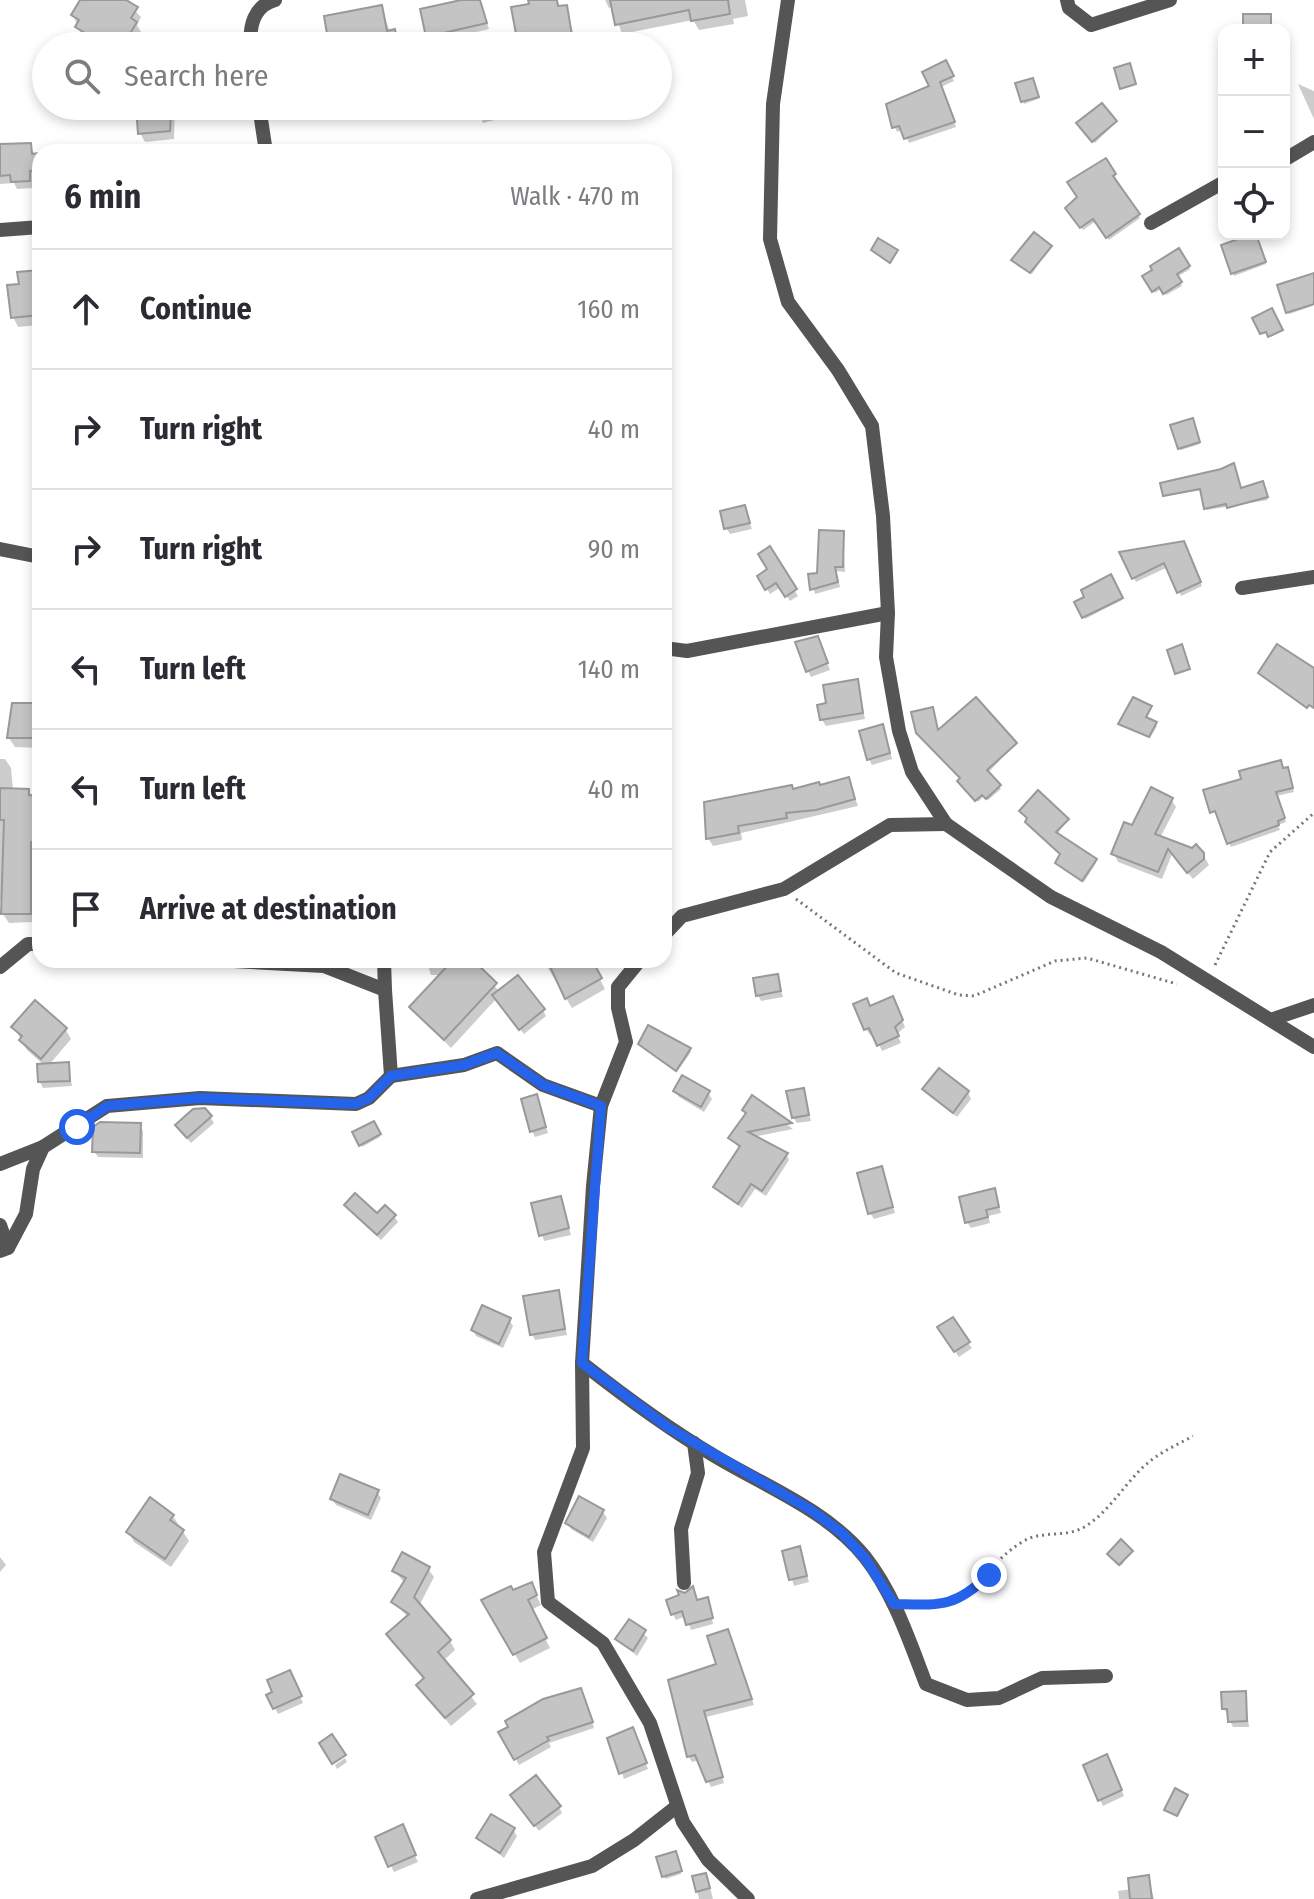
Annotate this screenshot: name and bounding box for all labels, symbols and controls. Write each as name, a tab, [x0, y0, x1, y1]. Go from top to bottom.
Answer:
map controls	[1218, 24, 1290, 240]
button: +	[1218, 24, 1290, 96]
search box	[32, 32, 672, 120]
icon: search	[60, 54, 104, 98]
text: Search here	[124, 58, 269, 94]
button: −	[1218, 96, 1290, 168]
button: locate	[1218, 168, 1290, 240]
text: 6 min	[64, 176, 141, 217]
text: Walk · 470 m	[510, 181, 640, 212]
icon: ahead	[64, 287, 108, 331]
text: Continue	[140, 291, 252, 327]
text: 160 m	[577, 294, 640, 325]
icon: right	[64, 407, 108, 451]
text: Turn right	[140, 411, 262, 447]
text: 40 m	[588, 414, 640, 445]
icon: right	[64, 527, 108, 571]
text: Turn right	[140, 531, 262, 567]
text: 90 m	[588, 534, 640, 565]
icon: left	[64, 647, 108, 691]
text: Turn left	[140, 651, 246, 687]
text: 140 m	[578, 654, 640, 685]
icon: left	[64, 767, 108, 811]
text: Turn left	[140, 771, 246, 807]
text: 40 m	[588, 774, 640, 805]
icon: arrive	[64, 887, 108, 931]
text: Arrive at destination	[140, 891, 397, 927]
route start	[59, 1109, 95, 1145]
route end	[971, 1557, 1007, 1593]

